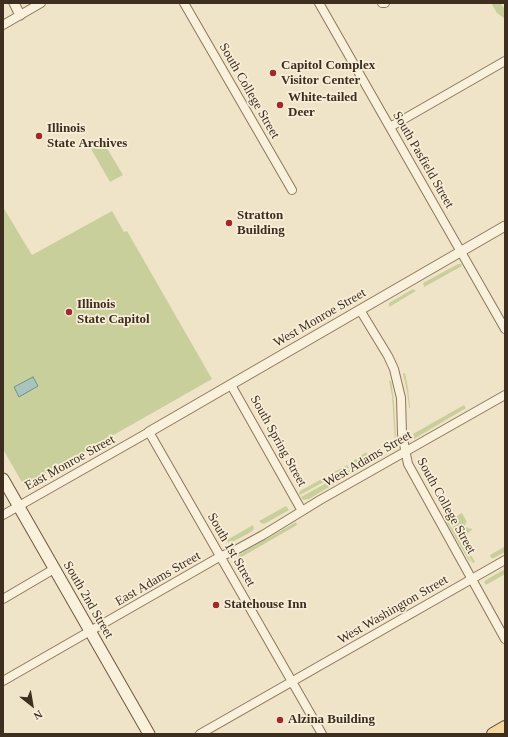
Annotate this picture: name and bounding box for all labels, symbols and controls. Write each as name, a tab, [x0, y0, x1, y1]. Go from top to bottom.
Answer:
street label: South College Street	[215, 41, 283, 141]
place label: Capitol Complex Visitor Center	[281, 58, 375, 89]
marker: Capitol Complex Visitor Center	[268, 68, 278, 78]
place label: White-tailed Deer	[288, 90, 357, 121]
marker: White-tailed Deer	[275, 100, 285, 110]
street label: South Pasfield Street	[389, 109, 457, 211]
place label: Illinois State Archives	[47, 121, 127, 152]
marker: Illinois State Archives	[34, 131, 44, 141]
place label: Stratton Building	[237, 208, 285, 239]
marker: Stratton Building	[224, 218, 234, 228]
street label: West Monroe Street	[271, 285, 369, 351]
place label: Illinois State Capitol	[77, 297, 150, 328]
marker: Illinois State Capitol	[64, 307, 74, 317]
street label: South Spring Street	[246, 393, 310, 489]
street label: West Adams Street	[321, 427, 415, 491]
street label: East Monroe Street	[22, 432, 118, 494]
street label: South College Street	[413, 455, 479, 557]
street label: South 1st Street	[204, 510, 258, 590]
street label: East Adams Street	[113, 548, 203, 610]
street label: South 2nd Street	[60, 559, 116, 641]
street label: West Washington Street	[335, 572, 451, 648]
place label: Statehouse Inn	[224, 597, 307, 613]
marker: Statehouse Inn	[211, 600, 221, 610]
north arrow	[12, 685, 52, 725]
text: N	[32, 708, 45, 722]
place label: Alzina Building	[288, 712, 375, 728]
marker: Alzina Building	[275, 715, 285, 725]

